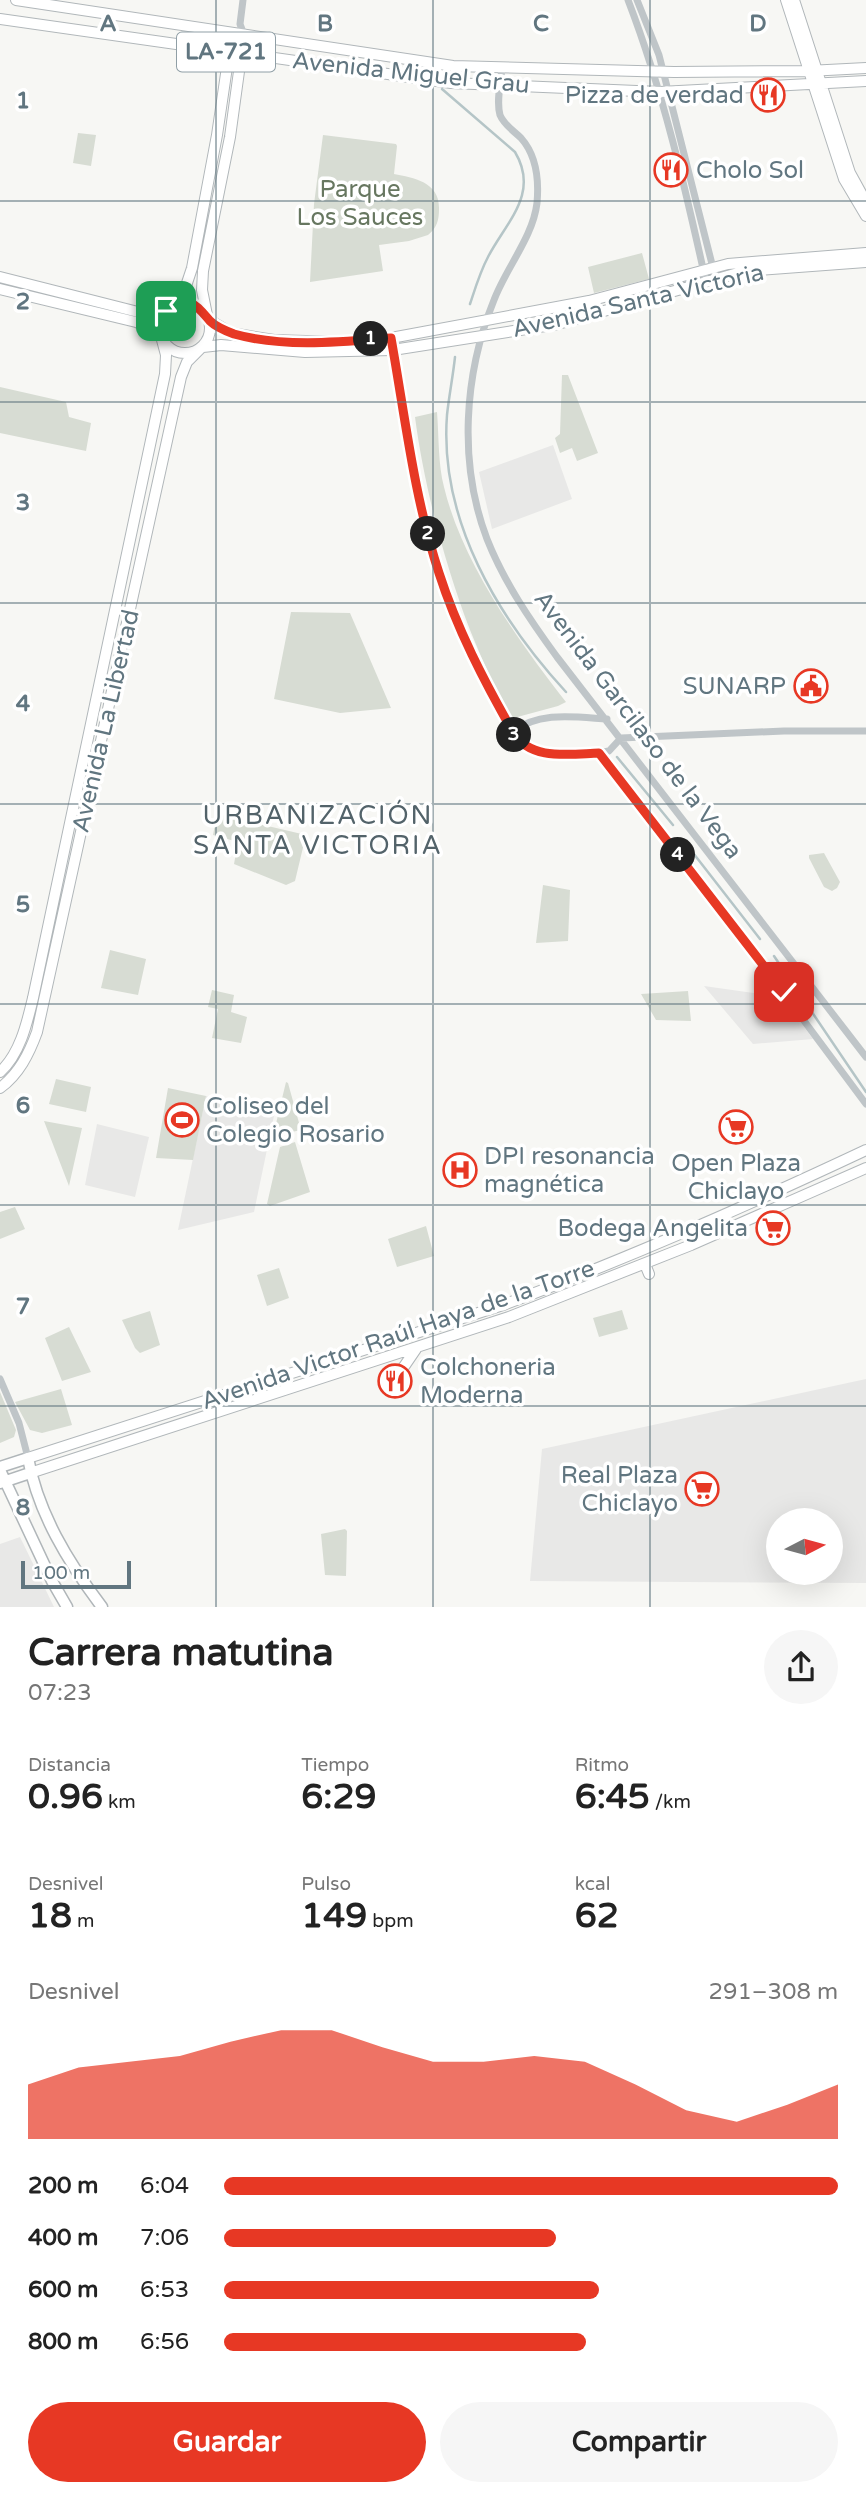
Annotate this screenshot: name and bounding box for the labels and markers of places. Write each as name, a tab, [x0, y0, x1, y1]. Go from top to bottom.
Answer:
restaurant icon: Pizza de verdad	[749, 76, 787, 114]
place label: Pizza de verdad	[565, 81, 744, 110]
restaurant icon: Cholo Sol	[652, 151, 690, 189]
place label: Cholo Sol	[696, 156, 804, 185]
pin	[136, 281, 196, 341]
pin: 1	[354, 322, 388, 356]
pin: 2	[410, 516, 446, 552]
public building icon: SUNARP	[792, 667, 830, 705]
place label: SUNARP	[683, 672, 786, 701]
pin: 3	[496, 718, 532, 752]
pin: 4	[660, 838, 696, 872]
pin	[754, 962, 814, 1022]
place label: Coliseo del Colegio Rosario	[206, 1092, 385, 1149]
sports icon: Coliseo del Colegio Rosario	[163, 1101, 201, 1139]
supermarket icon: Open Plaza Chiclayo	[717, 1108, 755, 1146]
place label: DPI resonancia magnética	[484, 1142, 655, 1199]
place label: Open Plaza Chiclayo	[671, 1149, 801, 1206]
hospital icon: DPI resonancia magnética	[441, 1151, 479, 1189]
supermarket icon: Bodega Angelita	[754, 1209, 792, 1247]
place label: Bodega Angelita	[558, 1214, 748, 1243]
place label: Colchoneria Moderna	[420, 1353, 556, 1410]
restaurant icon: Colchoneria Moderna	[376, 1362, 414, 1400]
place label: Real Plaza Chiclayo	[561, 1461, 678, 1518]
supermarket icon: Real Plaza Chiclayo	[683, 1470, 721, 1508]

